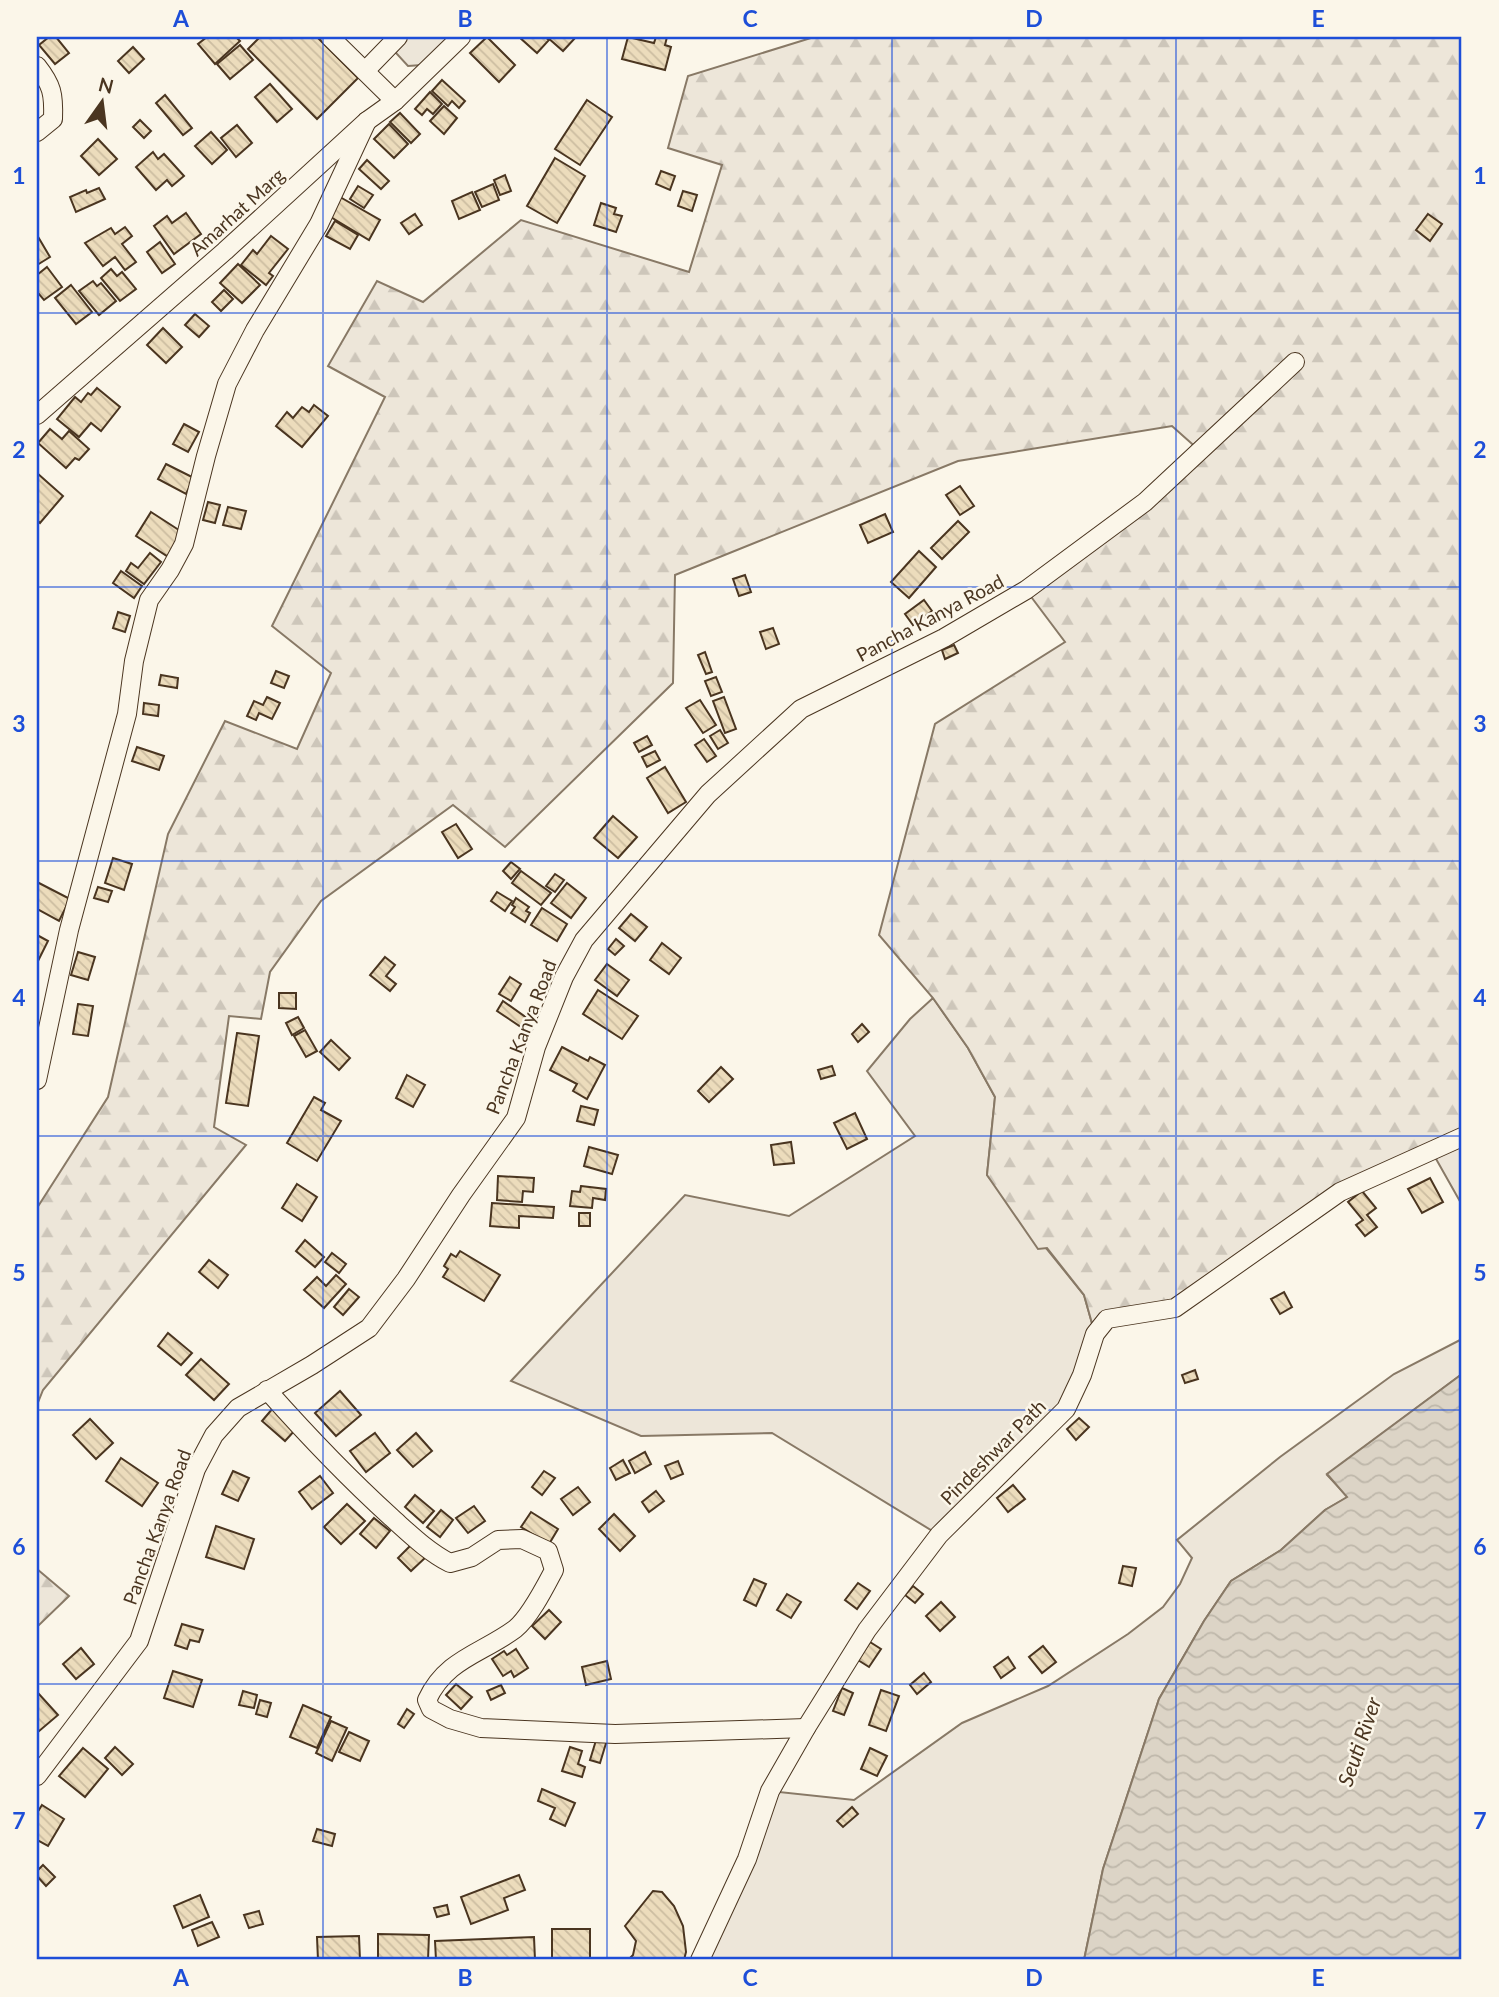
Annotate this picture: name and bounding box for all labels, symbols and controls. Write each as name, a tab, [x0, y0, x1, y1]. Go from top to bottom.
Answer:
text: A	[172, 4, 190, 32]
text: B	[457, 4, 473, 32]
text: C	[742, 4, 758, 32]
text: D	[1025, 4, 1043, 32]
text: E	[1311, 4, 1325, 32]
north arrow	[66, 66, 136, 136]
text: N	[96, 72, 116, 98]
text: 1	[12, 161, 26, 189]
text: 1	[1473, 161, 1487, 189]
street label: Amarhat Marg	[184, 163, 289, 260]
text: 2	[12, 435, 26, 463]
text: 2	[1473, 435, 1487, 463]
street label: Pancha Kanya Road	[852, 569, 1007, 666]
text: 3	[12, 709, 26, 737]
text: 3	[1473, 709, 1487, 737]
street label: Pancha Kanya Road	[480, 956, 561, 1117]
text: 4	[12, 983, 26, 1011]
text: 4	[1473, 983, 1487, 1011]
text: 5	[12, 1258, 26, 1286]
text: 5	[1473, 1258, 1487, 1286]
street label: Pindeshwar Path	[935, 1394, 1050, 1509]
street label: Pancha Kanya Road	[118, 1446, 195, 1608]
text: 6	[12, 1532, 26, 1560]
text: 6	[1473, 1532, 1487, 1560]
water label: Seuti River	[1332, 1693, 1386, 1789]
text: 7	[12, 1806, 26, 1834]
text: 7	[1473, 1806, 1487, 1834]
text: A	[172, 1963, 190, 1991]
text: B	[457, 1963, 473, 1991]
text: C	[742, 1963, 758, 1991]
text: D	[1025, 1963, 1043, 1991]
text: E	[1311, 1963, 1325, 1991]

